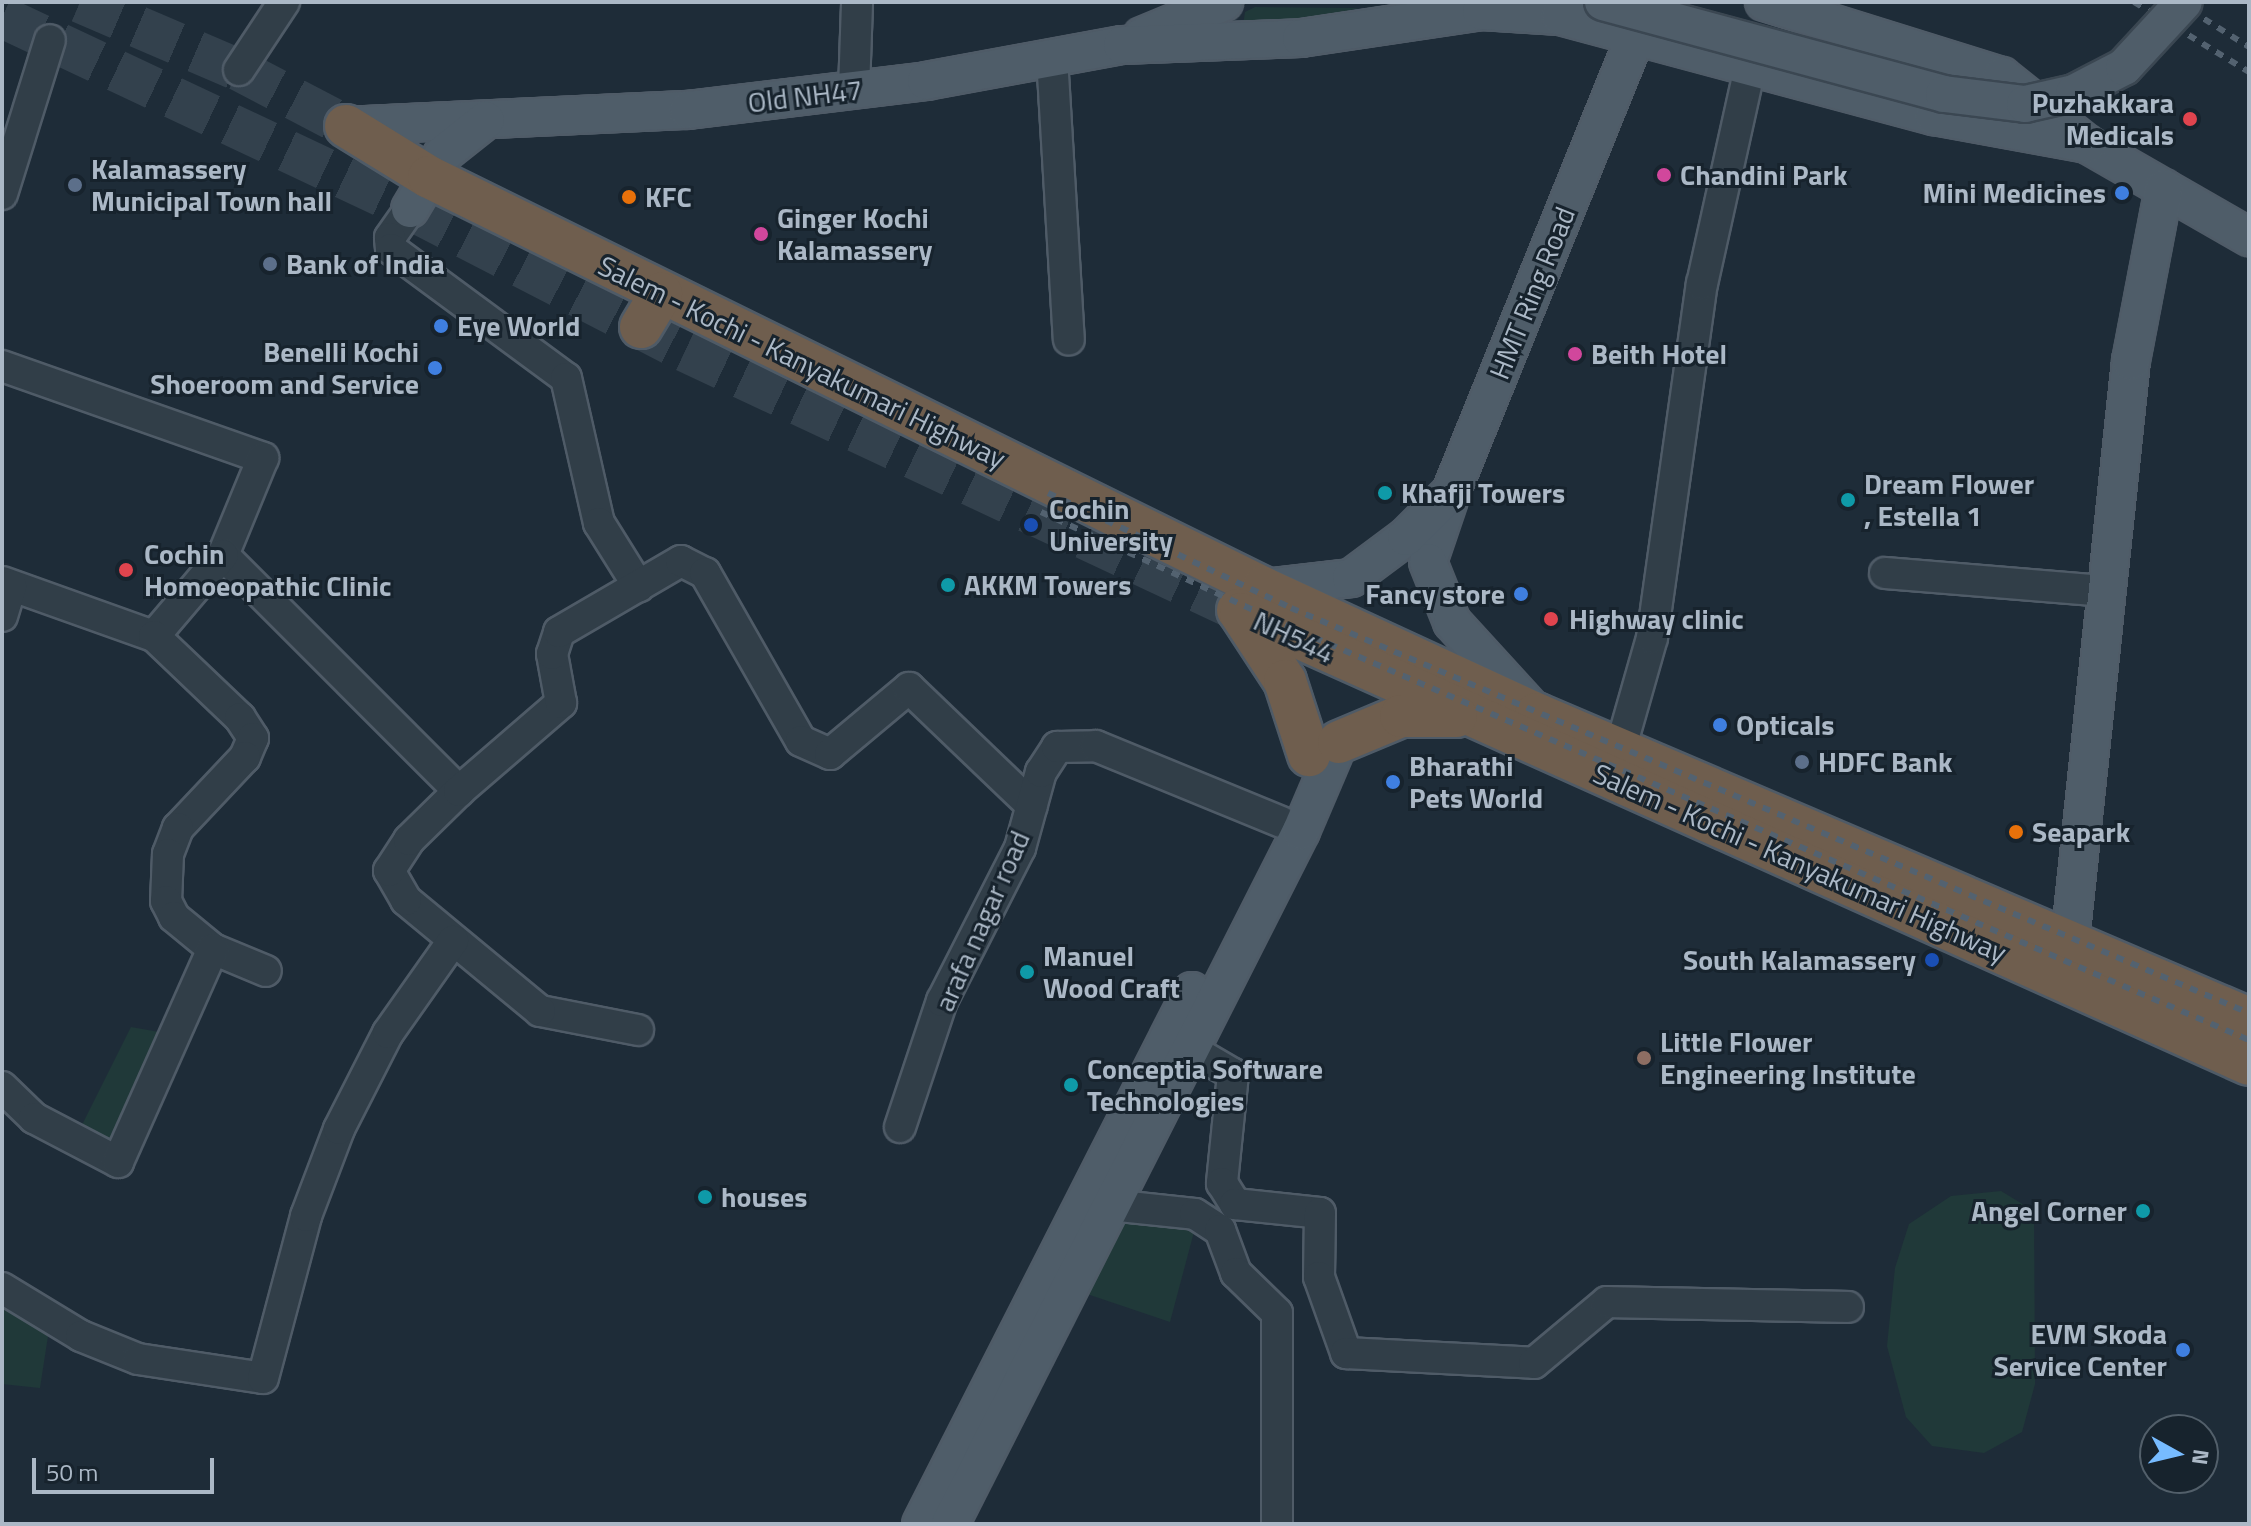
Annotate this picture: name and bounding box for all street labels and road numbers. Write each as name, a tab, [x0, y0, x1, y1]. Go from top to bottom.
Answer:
street label: Old NH47	[746, 72, 864, 120]
street label: HMT Ring Road	[1482, 202, 1582, 384]
street label: Salem - Kochi - Kanyakumari Highway	[593, 249, 1011, 475]
street label: NH544	[1248, 604, 1340, 670]
street label: Salem - Kochi - Kanyakumari Highway	[1588, 756, 2012, 970]
street label: arafa nagar road	[927, 826, 1037, 1016]

